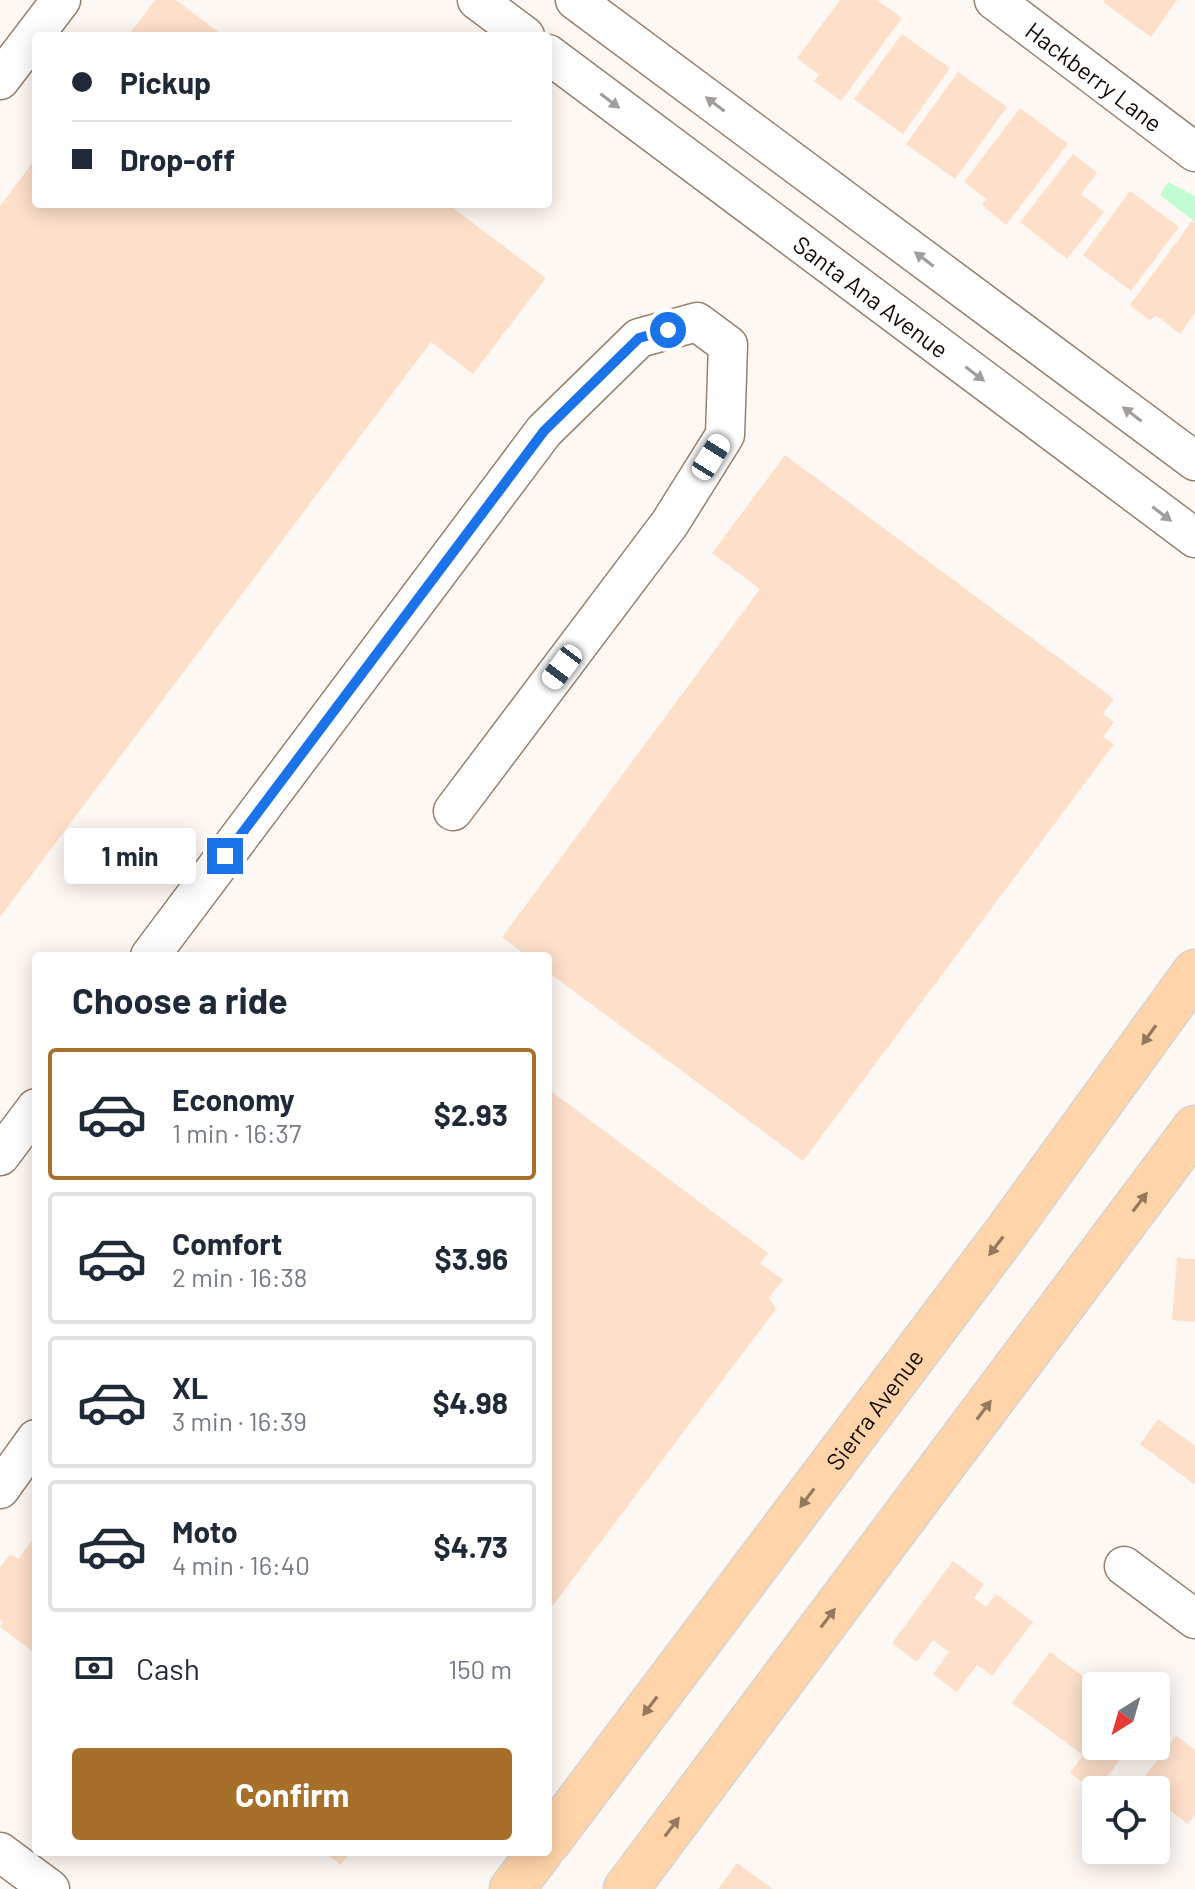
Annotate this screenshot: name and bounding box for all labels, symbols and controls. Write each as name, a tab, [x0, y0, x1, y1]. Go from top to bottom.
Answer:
street label: Hackberry Lane	[1020, 15, 1169, 137]
text: Pickup	[120, 64, 211, 100]
one-way arrow	[600, 92, 620, 108]
one-way arrow	[705, 97, 726, 112]
text: Drop-off	[120, 141, 235, 177]
street label: Santa Ana Avenue	[788, 229, 955, 363]
one-way arrow	[914, 251, 934, 267]
route start	[650, 312, 686, 348]
one-way arrow	[965, 366, 985, 382]
one-way arrow	[1122, 407, 1143, 423]
car	[688, 430, 734, 484]
one-way arrow	[1152, 505, 1172, 521]
car	[538, 641, 586, 693]
callout: 1 min	[65, 828, 197, 884]
route end	[207, 838, 243, 874]
text: 1 min	[102, 840, 158, 871]
text: Choose a ride	[72, 978, 288, 1021]
one-way arrow	[1142, 1025, 1157, 1046]
icon: car	[76, 1078, 148, 1150]
text: Economy	[172, 1081, 295, 1117]
text: $2.93	[434, 1096, 508, 1132]
text: 1 min · 16:37	[172, 1117, 301, 1148]
one-way arrow	[1131, 1192, 1147, 1212]
icon: car	[76, 1222, 148, 1294]
text: Comfort	[172, 1225, 282, 1261]
one-way arrow	[989, 1235, 1004, 1256]
text: $3.96	[435, 1240, 508, 1276]
text: 2 min · 16:38	[172, 1261, 307, 1292]
street label: Sierra Avenue	[819, 1343, 929, 1475]
icon: car	[76, 1366, 148, 1438]
text: XL	[172, 1369, 208, 1405]
text: $4.98	[432, 1384, 508, 1420]
one-way arrow	[975, 1400, 991, 1420]
text: 3 min · 16:39	[172, 1405, 307, 1436]
one-way arrow	[799, 1488, 815, 1509]
icon: car	[76, 1510, 148, 1582]
text: Moto	[172, 1513, 238, 1549]
text: $4.73	[434, 1528, 508, 1564]
text: 4 min · 16:40	[172, 1549, 310, 1580]
one-way arrow	[820, 1608, 836, 1628]
icon: cash	[72, 1646, 116, 1690]
text: Cash	[136, 1650, 200, 1686]
text: 150 m	[448, 1653, 512, 1684]
north arrow	[1082, 1672, 1170, 1760]
map controls	[1082, 1672, 1170, 1864]
one-way arrow	[642, 1695, 658, 1717]
button: Confirm	[72, 1748, 512, 1840]
button: locate	[1082, 1776, 1170, 1864]
one-way arrow	[664, 1816, 680, 1837]

